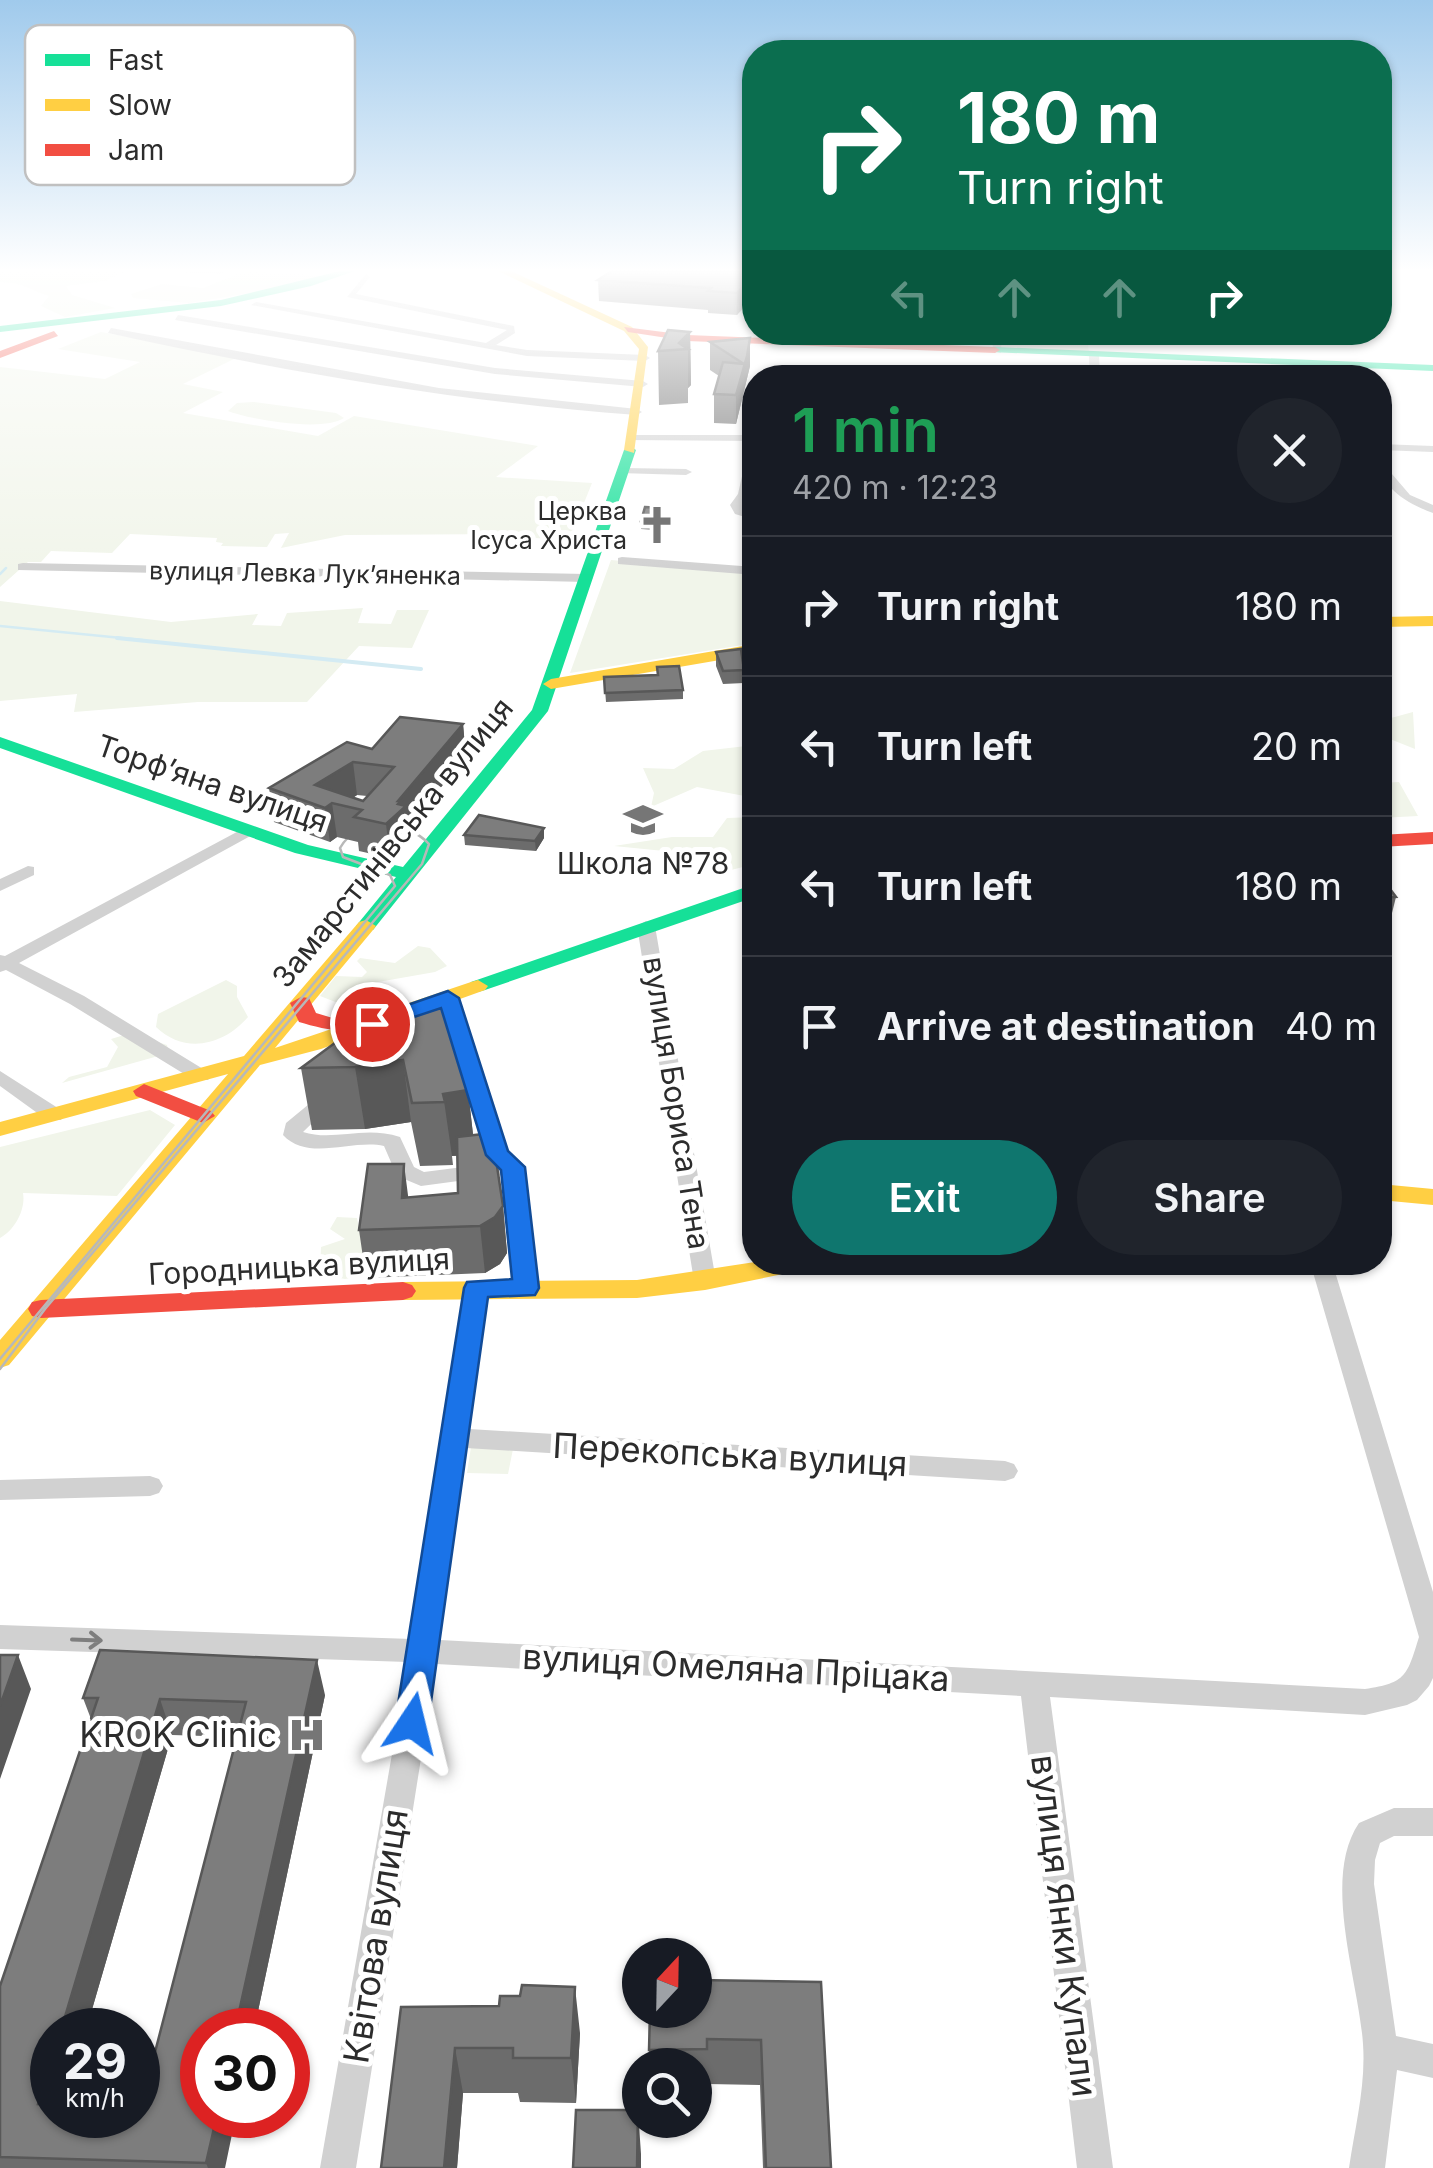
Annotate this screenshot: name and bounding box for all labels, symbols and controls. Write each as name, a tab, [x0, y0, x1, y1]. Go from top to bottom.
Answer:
legend	[25, 25, 355, 185]
text: Fast	[108, 43, 164, 77]
text: 180 m	[957, 75, 1160, 160]
icon: right	[792, 80, 922, 210]
text: Slow	[108, 88, 172, 122]
text: Jam	[108, 133, 164, 167]
text: Turn right	[957, 160, 1164, 215]
icon: left	[882, 270, 937, 325]
icon: ahead	[987, 270, 1042, 325]
icon: ahead	[1092, 270, 1147, 325]
icon: right	[1197, 270, 1252, 325]
text: 1 min	[792, 394, 939, 466]
button: close	[1237, 398, 1342, 503]
text: 420 m · 12:23	[792, 468, 998, 507]
place label: Церква Ісуса Христа	[470, 496, 627, 555]
church icon: Церква Ісуса Христа	[636, 504, 678, 546]
street label: вулиця Левка Лукʼяненка	[149, 555, 461, 591]
icon: right	[792, 579, 847, 634]
text: Turn right	[877, 583, 1059, 629]
text: 180 m	[1235, 583, 1342, 629]
street label: Замарстинівська вулиця	[264, 690, 520, 995]
icon: left	[792, 719, 847, 774]
text: Turn left	[877, 723, 1032, 769]
text: 20 m	[1251, 723, 1342, 769]
street label: Торфʼяна вулиця	[92, 727, 332, 839]
school or university icon: Школа №78	[622, 799, 664, 841]
place label: Школа №78	[557, 845, 729, 881]
icon: left	[792, 859, 847, 914]
text: Turn left	[877, 863, 1032, 909]
text: 180 m	[1235, 863, 1342, 909]
street label: вулиця Бориса Тена	[636, 954, 718, 1252]
pin	[330, 982, 415, 1067]
icon: arrive	[345, 997, 400, 1052]
icon: arrive	[792, 999, 847, 1054]
text: Arrive at destination	[877, 1003, 1255, 1049]
text: 40 m	[1285, 1003, 1377, 1049]
button: Exit	[792, 1140, 1057, 1255]
button: Share	[1077, 1140, 1342, 1255]
street label: Городницька вулиця	[147, 1240, 451, 1292]
street label: Перекопська вулиця	[552, 1424, 908, 1484]
one-way arrow	[70, 1631, 102, 1650]
street label: вулиця Омеляна Пріцака	[521, 1635, 951, 1699]
position arrow	[360, 1671, 464, 1775]
place label: KROK Clinic	[79, 1713, 277, 1755]
hospital icon: KROK Clinic	[286, 1714, 328, 1756]
street label: вулиця Янки Купали	[1023, 1752, 1107, 2099]
street label: Квітова вулиця	[334, 1806, 416, 2066]
north arrow	[622, 1938, 712, 2028]
map controls	[622, 1938, 712, 2138]
speed limit sign: 30	[180, 2008, 310, 2138]
text: 29	[63, 2031, 127, 2091]
button: search	[622, 2048, 712, 2138]
text: km/h	[65, 2083, 125, 2113]

